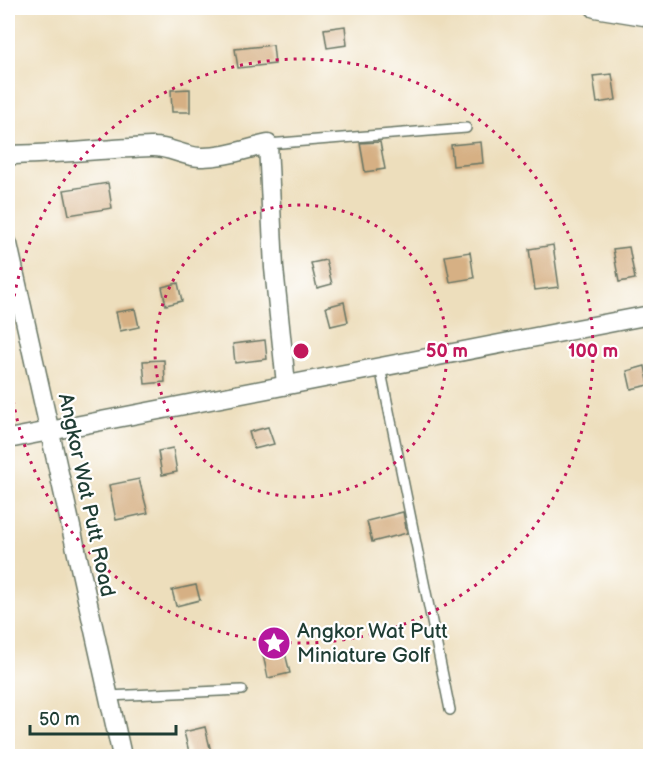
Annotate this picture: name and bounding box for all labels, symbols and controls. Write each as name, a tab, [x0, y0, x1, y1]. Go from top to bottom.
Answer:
centre of rings	[291, 341, 311, 361]
text: 50 m	[426, 341, 468, 362]
text: 100 m	[568, 341, 618, 362]
street label: Angkor Wat Putt Road	[53, 391, 120, 599]
place label: Angkor Wat Putt Miniature Golf	[297, 619, 448, 668]
place icon: Angkor Wat Putt Miniature Golf	[256, 625, 292, 661]
scale bar	[30, 698, 176, 736]
text: 50 m	[39, 709, 80, 730]

